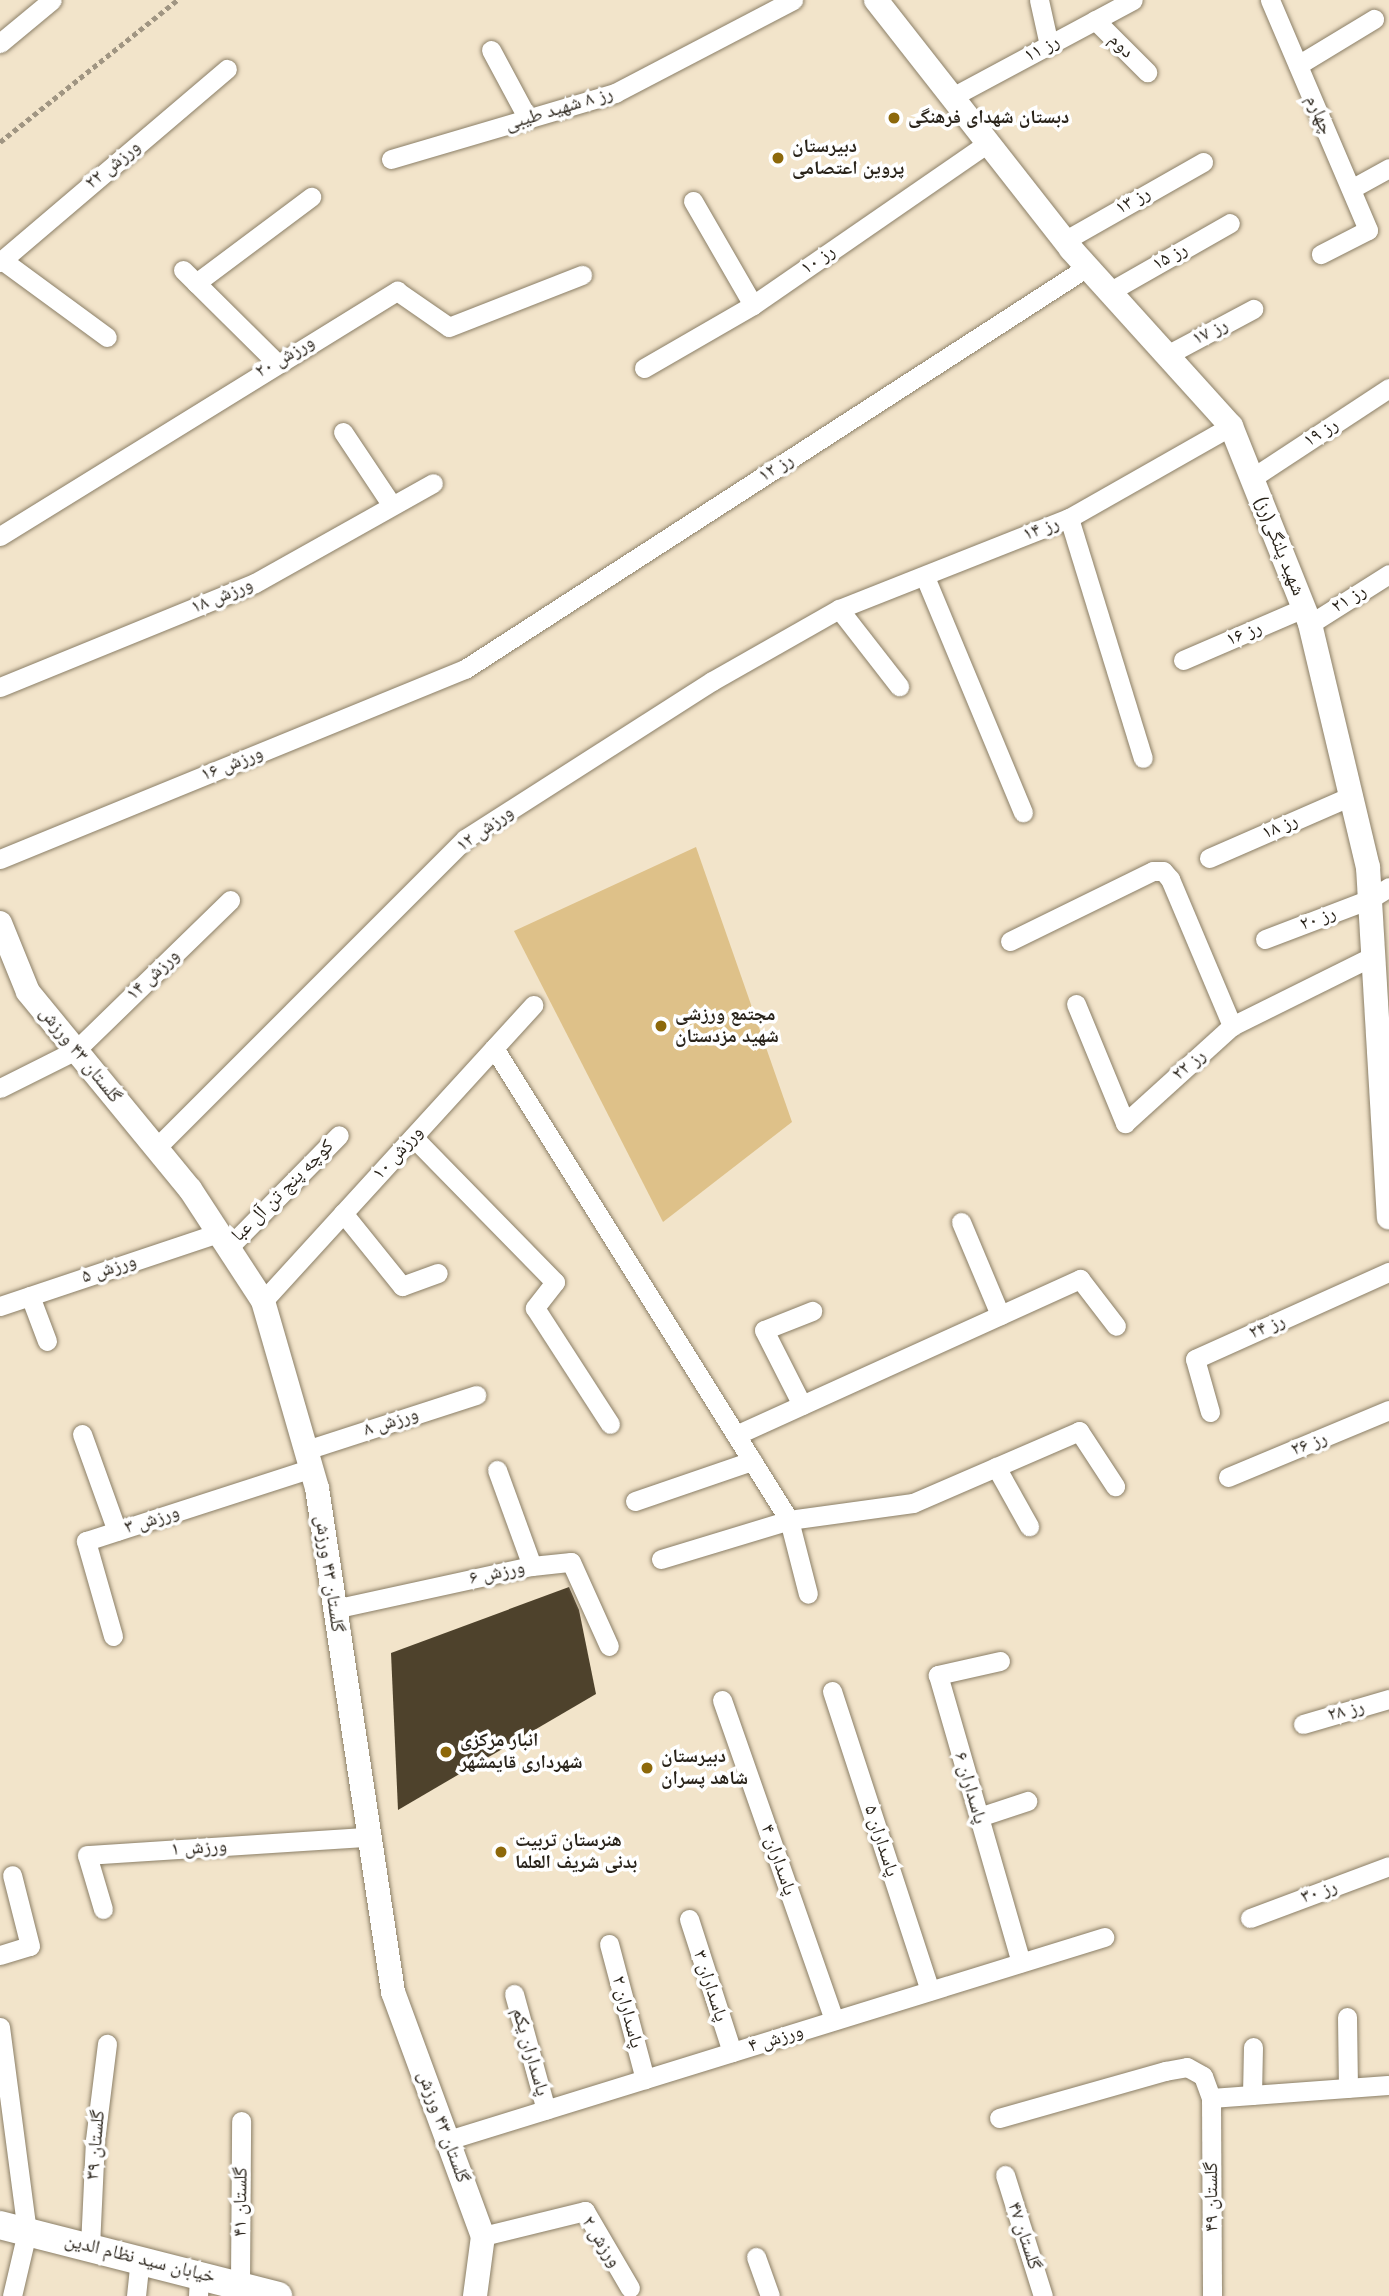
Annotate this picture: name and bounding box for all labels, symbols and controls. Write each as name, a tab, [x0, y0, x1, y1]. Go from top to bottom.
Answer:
street label: دوم	[1104, 29, 1138, 63]
street label: رز ۱۱	[1020, 30, 1064, 68]
street label: رز ۸ شهید طیبی	[502, 82, 616, 136]
street label: چهارم	[1301, 92, 1337, 138]
place label: دبستان شهدای فرهنگی	[908, 107, 1069, 129]
marker: دبستان شهدای فرهنگی	[886, 110, 902, 126]
street label: ورزش ۲۲	[81, 135, 145, 195]
place label: دبیرستان پروین اعتصامی	[792, 136, 904, 180]
marker: دبیرستان پروین اعتصامی	[770, 150, 786, 166]
street label: رز ۱۳	[1111, 182, 1155, 220]
street label: رز ۱۵	[1148, 238, 1192, 276]
street label: رز ۱۰	[796, 240, 840, 280]
street label: رز ۱۷	[1188, 313, 1232, 351]
street label: ورزش ۲۰	[251, 331, 319, 383]
street label: رز ۱۹	[1299, 413, 1343, 453]
street label: رز ۱۲	[754, 448, 798, 488]
street label: شهید پلنگی(رز)	[1249, 493, 1309, 599]
street label: رز ۱۴	[1020, 512, 1062, 546]
street label: ورزش ۱۸	[188, 573, 256, 619]
street label: رز ۲۱	[1327, 580, 1371, 618]
street label: رز ۱۶	[1223, 616, 1265, 652]
street label: ورزش ۱۶	[198, 741, 266, 787]
street label: ورزش ۱۲	[452, 801, 518, 857]
street label: رز ۱۸	[1259, 809, 1301, 845]
street label: رز ۲۰	[1297, 902, 1339, 936]
street label: ورزش ۱۴	[122, 944, 184, 1006]
street label: گلستان ۴۳ ورزش	[34, 1002, 126, 1108]
place label: مجتمع ورزشی شهید مزدستان	[675, 1004, 779, 1048]
marker: مجتمع ورزشی شهید مزدستان	[653, 1018, 669, 1034]
street label: رز ۲۲	[1168, 1044, 1210, 1086]
street label: ورزش ۱۰	[368, 1121, 428, 1185]
street label: کوچه پنج تن آل عبا	[227, 1135, 339, 1247]
street label: ورزش ۵	[79, 1249, 139, 1289]
street label: رز ۲۴	[1246, 1309, 1288, 1345]
street label: ورزش ۸	[361, 1402, 421, 1442]
street label: رز ۲۶	[1288, 1426, 1330, 1462]
street label: ورزش ۳	[122, 1500, 182, 1540]
street label: گلستان ۴۳ ورزش	[310, 1514, 348, 1634]
street label: ورزش ۶	[467, 1556, 527, 1590]
street label: رز ۲۸	[1325, 1695, 1367, 1727]
place label: انبار مرکزی شهرداری قایمشهر	[460, 1730, 583, 1774]
marker: انبار مرکزی شهرداری قایمشهر	[438, 1744, 454, 1760]
place label: دبیرستان شاهد پسران	[661, 1746, 748, 1790]
street label: پاسداران ۶	[949, 1749, 991, 1827]
marker: دبیرستان شاهد پسران	[639, 1760, 655, 1776]
street label: پاسداران ۵	[859, 1802, 903, 1880]
street label: پاسداران ۴	[755, 1821, 801, 1899]
place label: هنرستان تربیت بدنی شریف العلما	[515, 1830, 637, 1874]
street label: ورزش ۱	[170, 1835, 228, 1861]
marker: هنرستان تربیت بدنی شریف العلما	[493, 1844, 509, 1860]
street label: رز ۳۰	[1298, 1875, 1340, 1909]
street label: پاسداران ۳	[688, 1947, 732, 2025]
street label: پاسداران ۲	[606, 1973, 648, 2051]
street label: پاسداران یکم	[507, 2005, 553, 2099]
street label: ورزش ۴	[746, 2020, 806, 2058]
street label: گلستان ۴۳ ورزش	[412, 2068, 474, 2186]
street label: گلستان ۳۹	[82, 2109, 110, 2181]
street label: گلستان ۴۹	[1201, 2162, 1223, 2232]
street label: گلستان ۴۱	[229, 2167, 253, 2237]
street label: گلستان ۴۷	[1002, 2199, 1046, 2273]
street label: ورزش ۲	[576, 2212, 626, 2272]
street label: خیابان سید نظام الدین	[62, 2229, 218, 2289]

